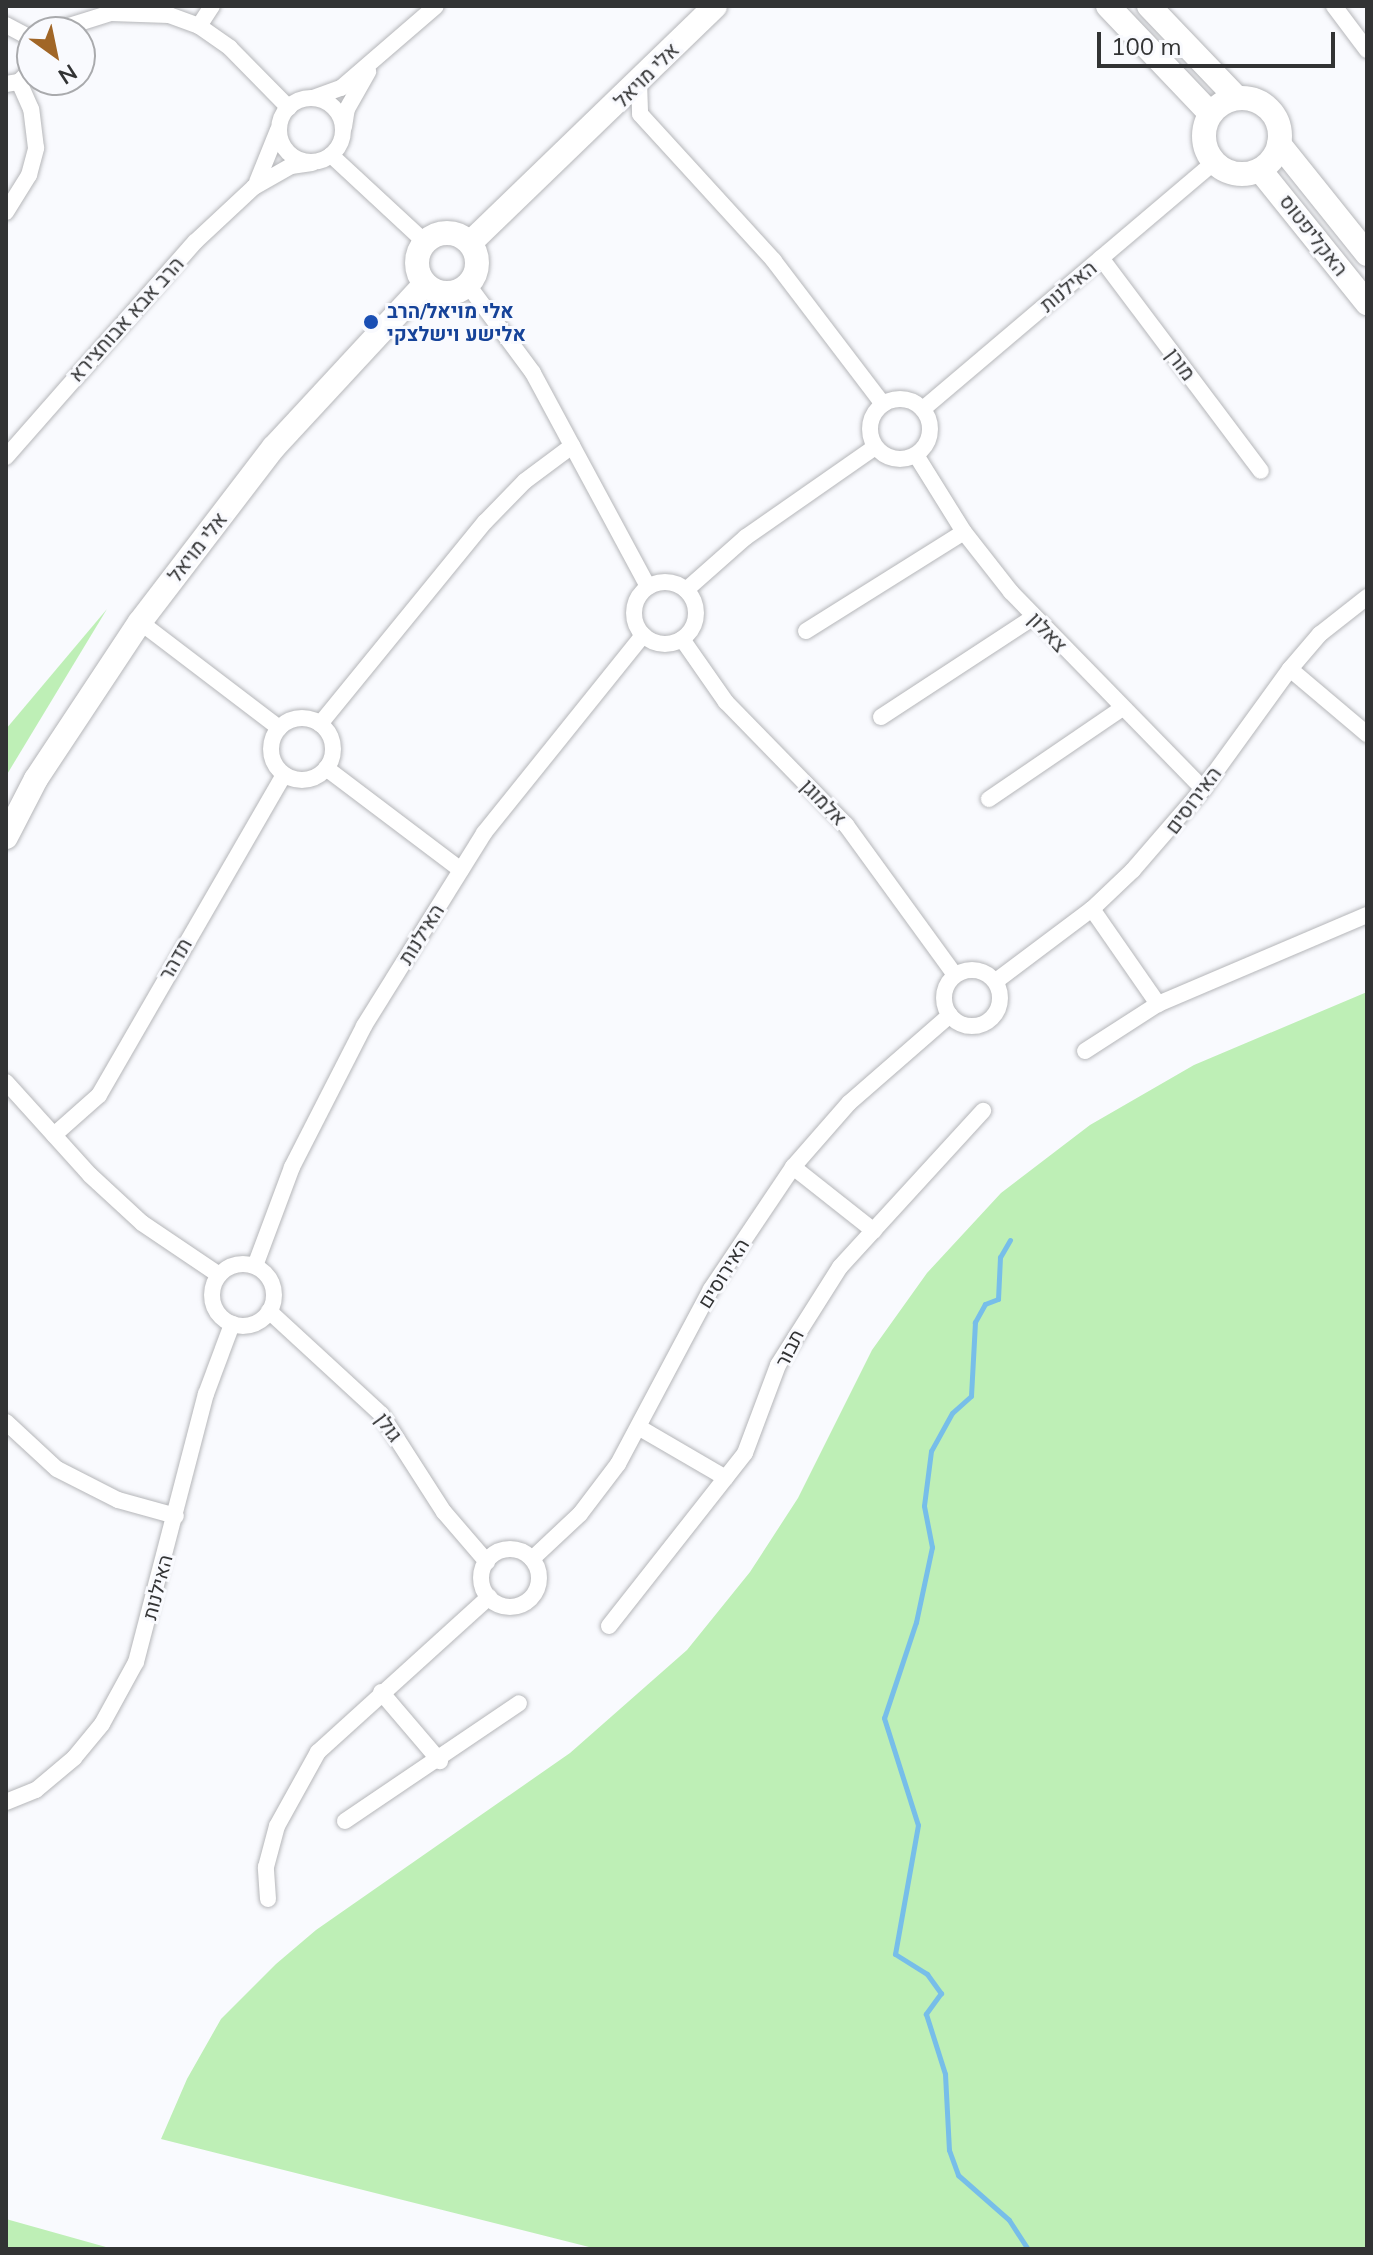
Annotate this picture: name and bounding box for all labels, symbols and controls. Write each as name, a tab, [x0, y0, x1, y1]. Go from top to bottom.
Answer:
north arrow	[16, 16, 96, 96]
scale bar	[1101, 16, 1339, 66]
text: 100 m	[1111, 31, 1182, 61]
street label: אלי מויאל	[608, 37, 684, 113]
text: N	[53, 58, 83, 91]
street label: האקליפטוס	[1275, 189, 1353, 281]
street label: הרב אבא אבוחצירא	[64, 252, 188, 386]
street label: האילנות	[1035, 255, 1101, 317]
place label: אלי מויאל/הרב אלישע וישלצקי	[387, 298, 526, 345]
marker: אלי מויאל/הרב אלישע וישלצקי	[362, 313, 380, 331]
street label: מורן	[1161, 343, 1201, 385]
street label: אלי מויאל	[162, 507, 232, 587]
street label: צאלון	[1024, 607, 1072, 657]
street label: האירוסים	[1160, 762, 1226, 838]
street label: אלמוגן	[796, 774, 852, 830]
street label: האילנות	[393, 899, 449, 969]
street label: תדהר	[153, 934, 197, 984]
street label: האירוסים	[692, 1234, 754, 1312]
street label: תבור	[770, 1325, 808, 1371]
street label: גולן	[371, 1408, 407, 1446]
street label: האילנות	[137, 1552, 177, 1622]

